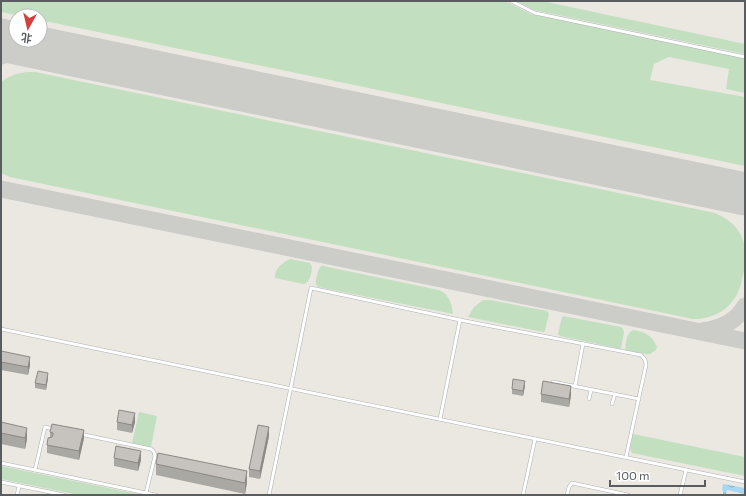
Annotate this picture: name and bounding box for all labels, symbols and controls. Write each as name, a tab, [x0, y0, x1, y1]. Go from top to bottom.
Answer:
north arrow	[8, 8, 48, 48]
text: 北	[20, 31, 33, 46]
scale bar	[610, 462, 705, 488]
text: 100 m	[616, 468, 650, 482]

